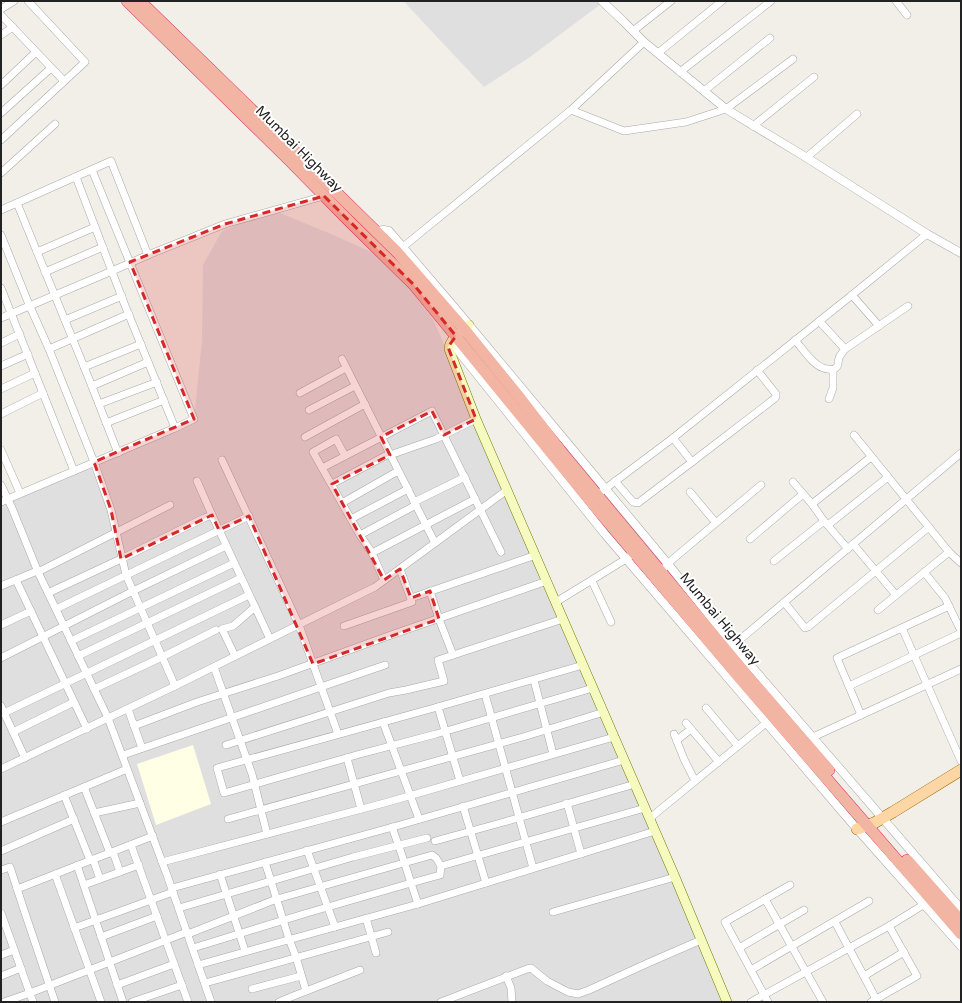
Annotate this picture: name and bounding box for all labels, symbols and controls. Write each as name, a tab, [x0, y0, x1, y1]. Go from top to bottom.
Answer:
street label: Mumbai Highway	[252, 102, 346, 196]
street label: Mumbai Highway	[676, 569, 764, 669]

